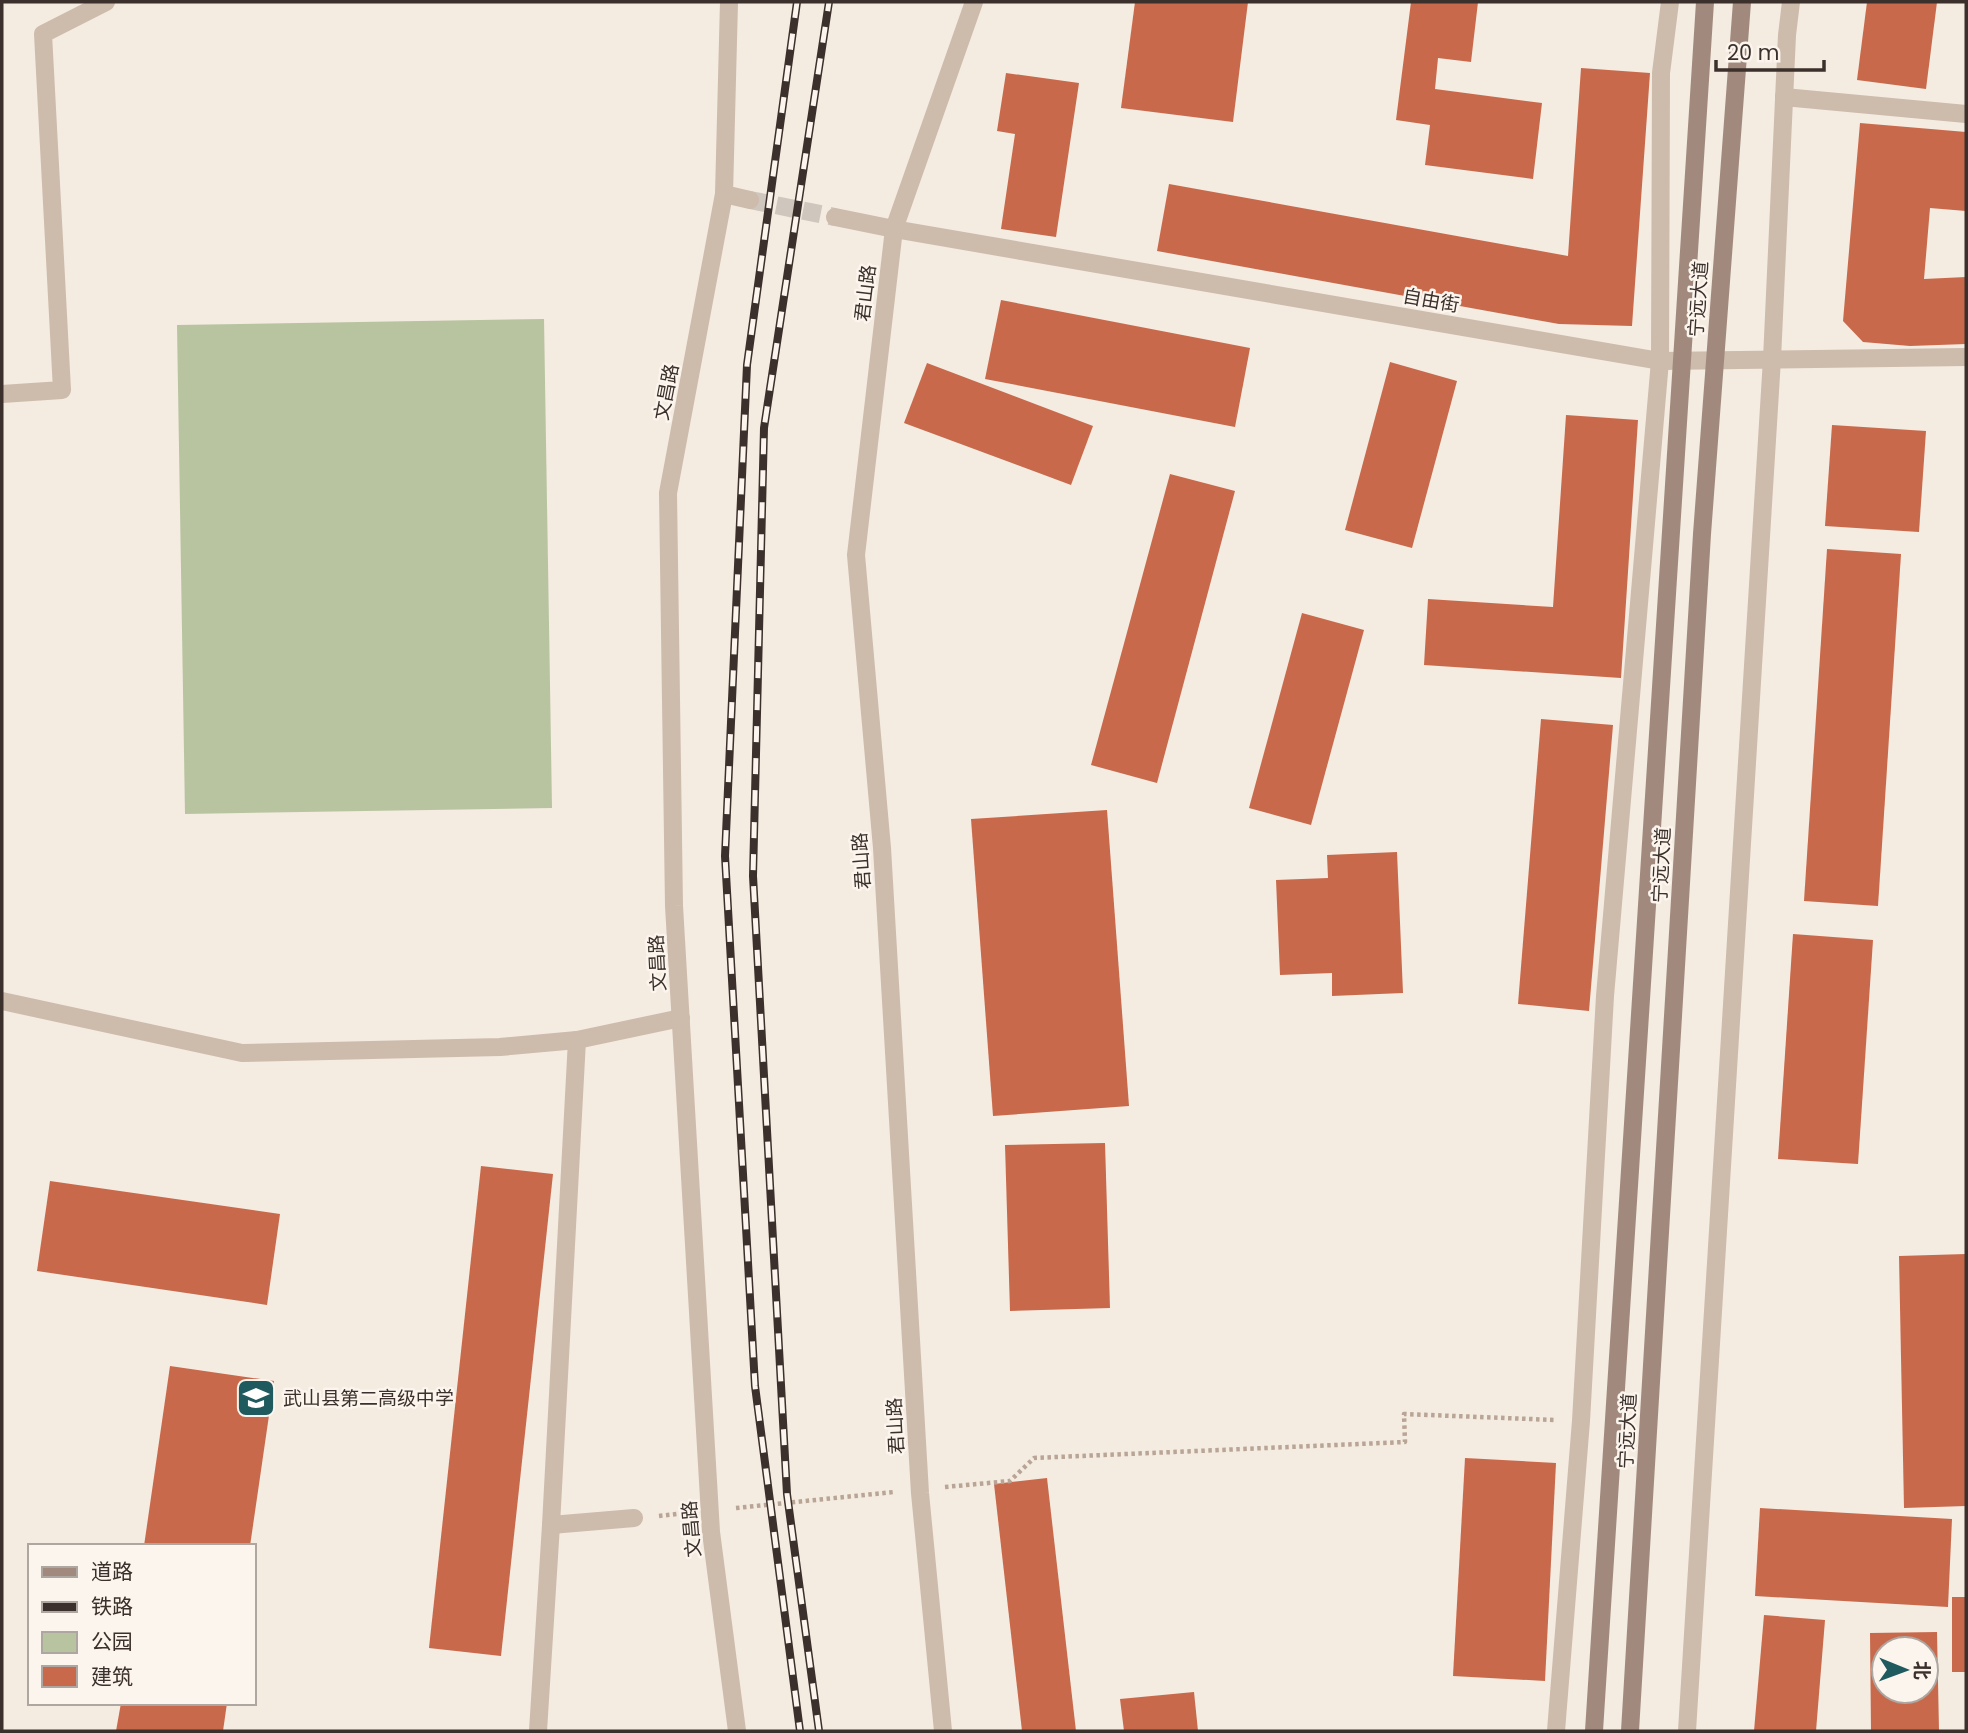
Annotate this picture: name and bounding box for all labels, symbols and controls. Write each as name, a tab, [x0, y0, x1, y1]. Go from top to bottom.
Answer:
scale bar	[1716, 28, 1825, 72]
text: 20 m	[1727, 38, 1780, 67]
street label: 宁远大道	[1682, 260, 1715, 338]
street label: 君山路	[849, 263, 882, 323]
street label: 自由街	[1400, 282, 1461, 319]
street label: 文昌路	[648, 362, 685, 423]
street label: 宁远大道	[1646, 826, 1677, 904]
street label: 君山路	[846, 832, 877, 890]
street label: 文昌路	[643, 934, 672, 992]
school or university icon: 武山县第二高级中学	[235, 1377, 277, 1419]
place label: 武山县第二高级中学	[283, 1385, 454, 1412]
street label: 宁远大道	[1612, 1392, 1643, 1470]
street label: 君山路	[881, 1397, 910, 1455]
street label: 文昌路	[676, 1499, 707, 1559]
legend	[28, 1544, 256, 1705]
text: 道路	[91, 1557, 133, 1586]
text: 铁路	[91, 1592, 133, 1621]
text: 公园	[91, 1627, 133, 1656]
north arrow	[1870, 1635, 1940, 1705]
text: 北	[1908, 1661, 1935, 1680]
text: 建筑	[91, 1662, 133, 1691]

